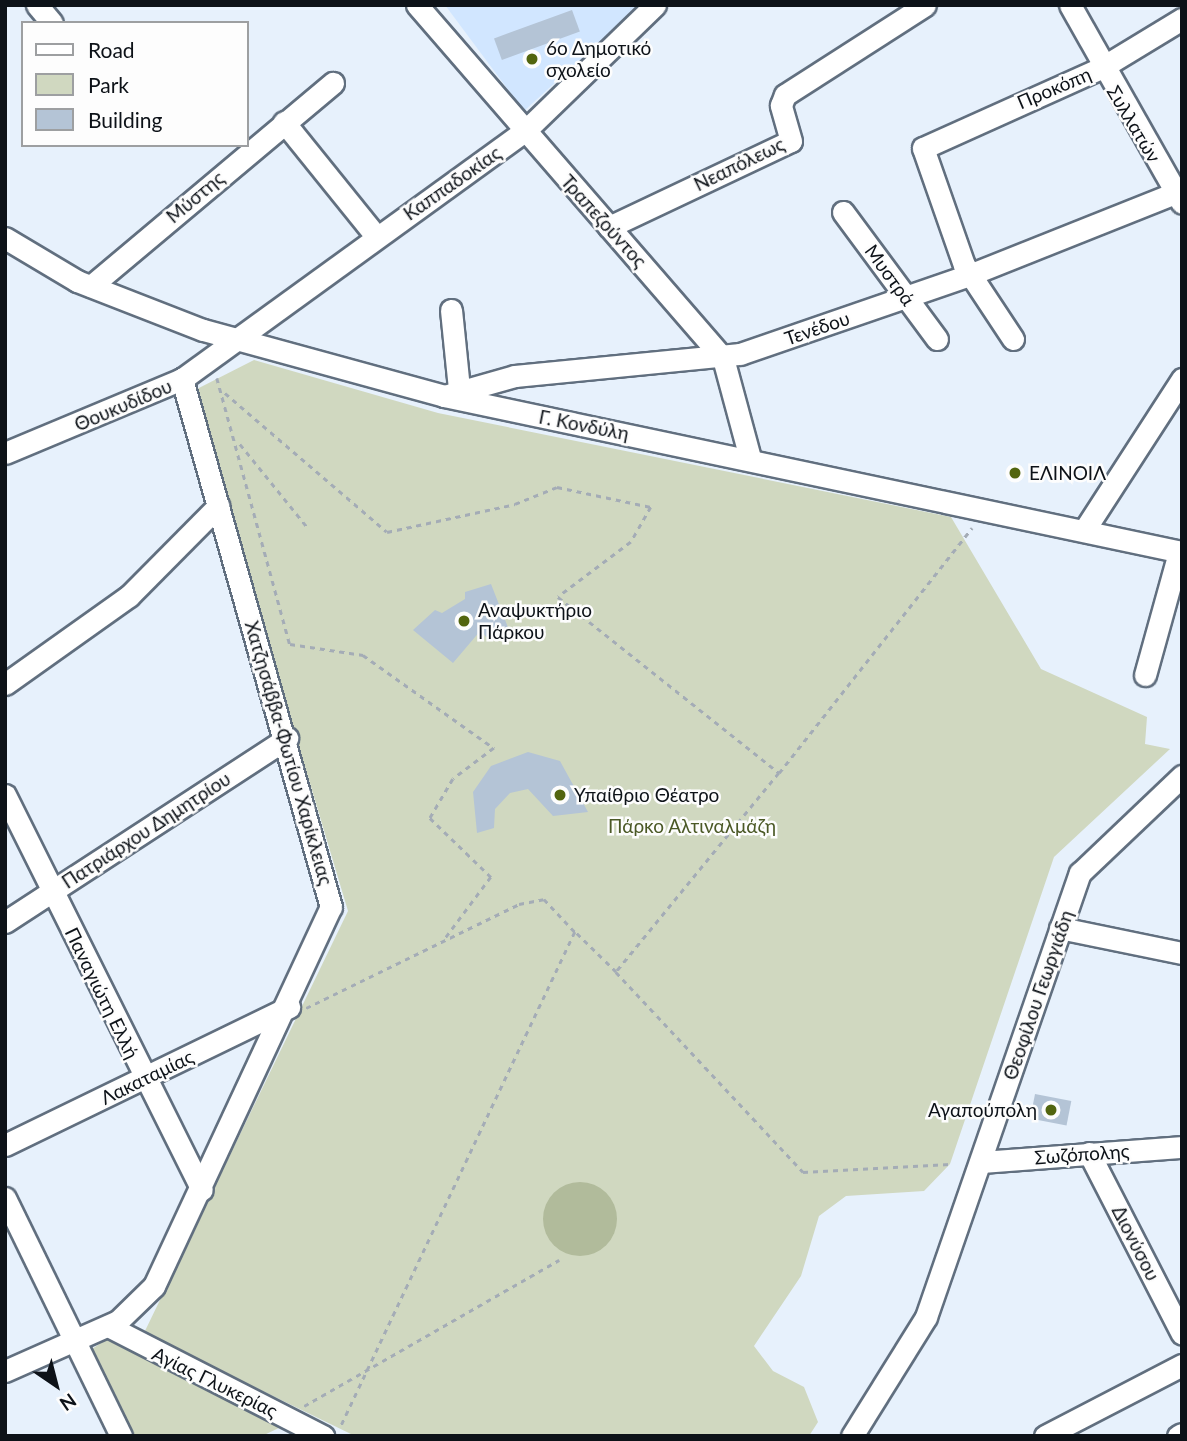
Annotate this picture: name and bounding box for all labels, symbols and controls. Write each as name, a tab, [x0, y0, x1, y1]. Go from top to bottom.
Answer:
legend	[21, 21, 248, 147]
text: Road	[88, 37, 135, 62]
place label: 6ο Δημοτικό σχολείο	[546, 37, 652, 81]
marker: 6ο Δημοτικό σχολείο	[524, 51, 540, 67]
street label: Προκόπη	[1014, 62, 1094, 114]
text: Park	[88, 72, 129, 97]
street label: Συλλατών	[1102, 82, 1166, 166]
text: Building	[88, 107, 163, 132]
street label: Νεαπόλεως	[690, 132, 788, 196]
street label: Καππαδοκίας	[399, 141, 505, 225]
street label: Μύστης	[162, 166, 228, 228]
street label: Τραπεζούντος	[556, 170, 652, 272]
street label: Μυστρά	[860, 240, 920, 310]
street label: Τενέδου	[781, 306, 853, 350]
street label: Θουκυδίδου	[71, 374, 175, 436]
street label: Γ. Κονδύλη	[537, 405, 631, 445]
place label: ΕΛΙΝΟΙΛ	[1029, 462, 1106, 484]
marker: ΕΛΙΝΟΙΛ	[1007, 465, 1023, 481]
place label: Αναψυκτήριο Πάρκου	[478, 599, 592, 643]
marker: Αναψυκτήριο Πάρκου	[456, 613, 472, 629]
street label: Χατζησάββα-Φωτίου Χαρίκλειας	[240, 618, 338, 888]
street label: Πατριάρχου Δημητρίου	[57, 767, 235, 893]
place label: Υπαίθριο Θέατρο	[574, 784, 719, 806]
marker: Υπαίθριο Θέατρο	[552, 787, 568, 803]
park label: Πάρκο Αλτιναλμάζη	[608, 815, 776, 837]
street label: Θεοφίλου Γεωργιάδη	[998, 907, 1078, 1083]
street label: Παναγιώτη Ελλή	[60, 924, 144, 1062]
street label: Λακαταμίας	[97, 1045, 197, 1109]
place label: Αγαπούπολη	[928, 1099, 1037, 1121]
marker: Αγαπούπολη	[1043, 1102, 1059, 1118]
street label: Σωζόπολης	[1034, 1139, 1130, 1169]
street label: Διονύσου	[1107, 1202, 1165, 1284]
street label: Αγίας Γλυκερίας	[149, 1342, 281, 1422]
north arrow	[21, 1350, 91, 1420]
text: N	[56, 1389, 81, 1416]

